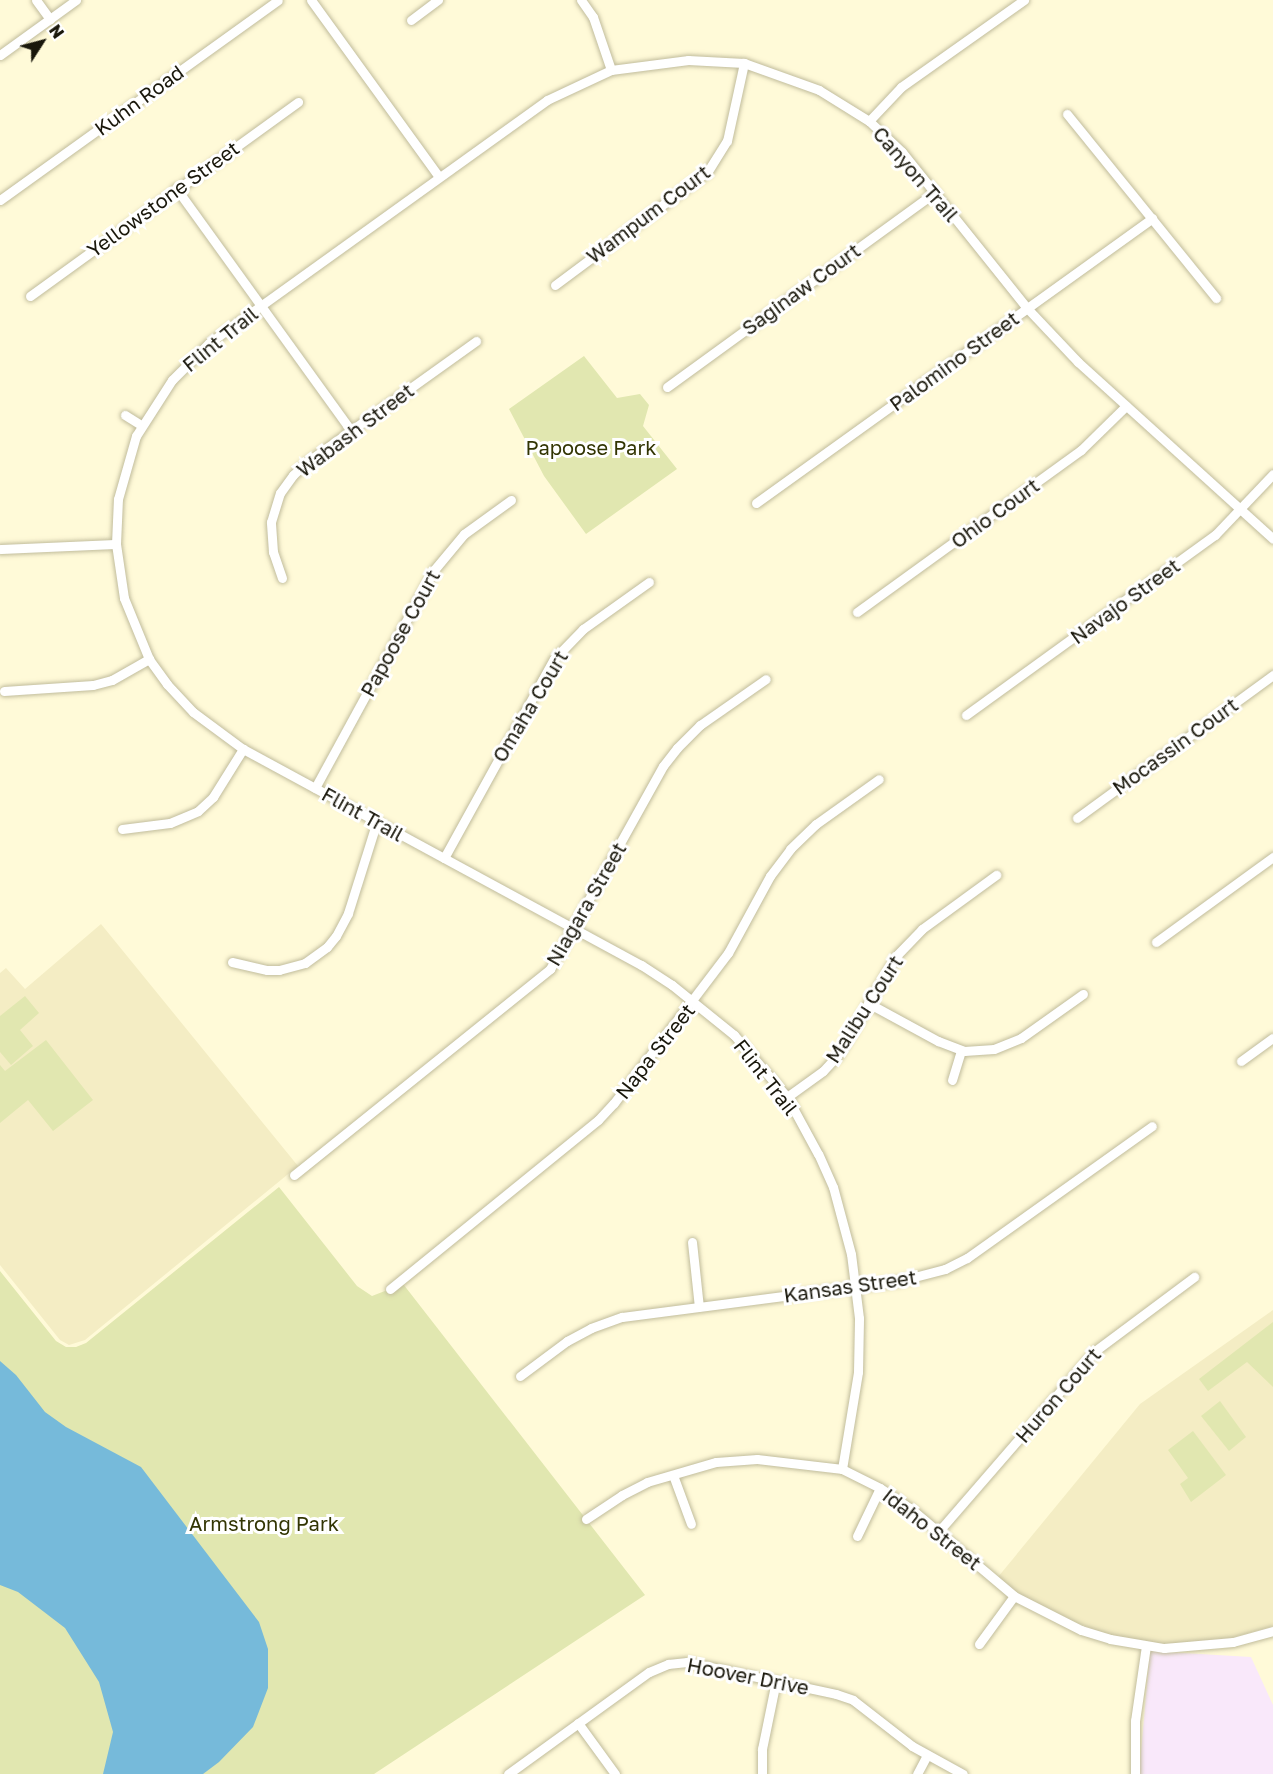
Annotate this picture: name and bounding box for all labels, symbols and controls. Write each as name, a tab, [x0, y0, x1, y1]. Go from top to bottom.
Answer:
north arrow	[12, 12, 72, 72]
text: N	[45, 21, 68, 42]
street label: Kuhn Road	[90, 60, 188, 140]
street label: Canyon Trail	[868, 122, 964, 226]
street label: Yellowstone Street	[82, 136, 244, 262]
street label: Wampum Court	[582, 160, 714, 268]
street label: Saginaw Court	[737, 238, 865, 340]
street label: Flint Trail	[177, 301, 263, 377]
street label: Palomino Street	[885, 306, 1023, 416]
street label: Wabash Street	[292, 378, 418, 482]
park label: Papoose Park	[526, 435, 656, 459]
street label: Ohio Court	[946, 473, 1044, 553]
street label: Navajo Street	[1066, 553, 1184, 649]
street label: Papoose Court	[355, 565, 445, 701]
street label: Omaha Court	[487, 646, 573, 766]
street label: Mocassin Court	[1108, 692, 1242, 800]
street label: Flint Trail	[318, 782, 408, 846]
street label: Niagara Street	[541, 838, 631, 970]
street label: Malibu Court	[820, 951, 908, 1067]
street label: Napa Street	[610, 999, 700, 1103]
street label: Flint Trail	[729, 1034, 803, 1120]
street label: Kansas Street	[782, 1265, 918, 1307]
street label: Huron Court	[1010, 1343, 1106, 1447]
street label: Idaho Street	[878, 1483, 986, 1575]
park label: Armstrong Park	[189, 1511, 339, 1535]
street label: Hoover Drive	[685, 1652, 811, 1700]

